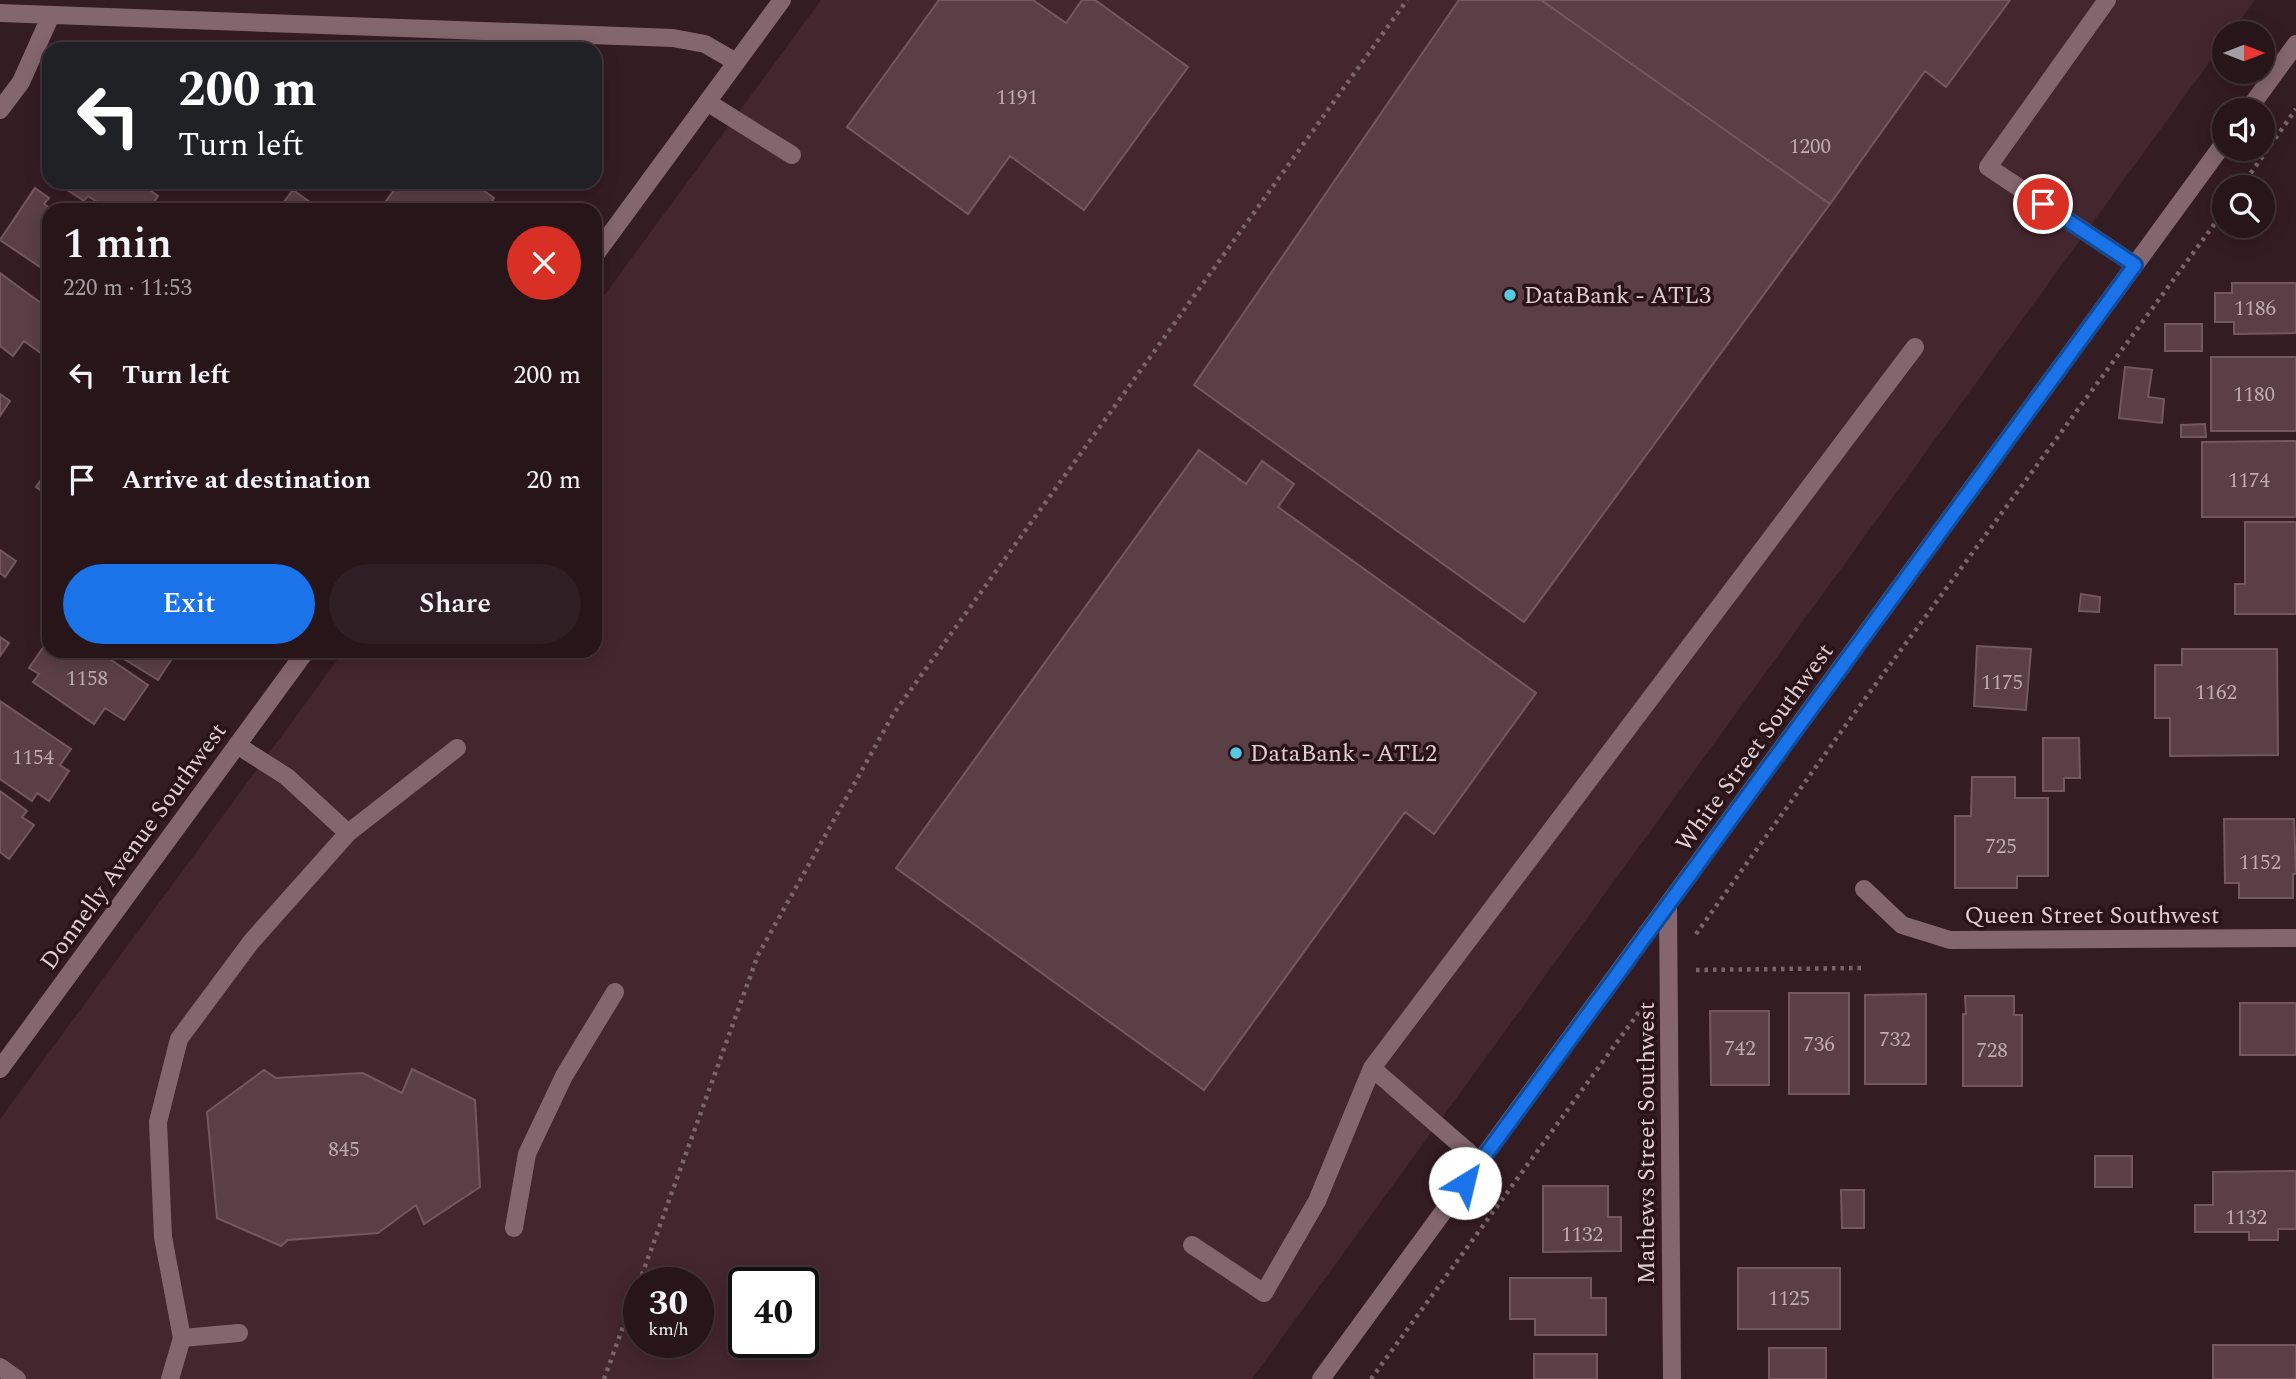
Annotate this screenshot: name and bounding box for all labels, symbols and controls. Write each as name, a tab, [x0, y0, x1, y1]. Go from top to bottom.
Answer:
north arrow	[2212, 21, 2275, 84]
map controls	[2212, 21, 2275, 238]
text: 200 m	[178, 53, 317, 128]
icon: left	[63, 70, 154, 161]
house number: 1191	[996, 82, 1038, 114]
button: sound	[2212, 98, 2275, 161]
text: Turn left	[178, 121, 304, 170]
house number: 1200	[1789, 131, 1831, 163]
pin	[2013, 174, 2073, 234]
button: search	[2212, 175, 2275, 238]
icon: arrive	[2024, 185, 2062, 223]
text: 1 min	[63, 213, 172, 276]
button: close	[507, 226, 581, 300]
text: 220 m · 11:53	[63, 271, 192, 306]
place label: DataBank - ATL3	[1524, 278, 1711, 314]
marker: DataBank - ATL3	[1502, 287, 1518, 303]
house number: 1186	[2234, 293, 2276, 325]
text: Turn left	[122, 355, 230, 395]
text: 200 m	[513, 355, 581, 395]
icon: left	[63, 356, 101, 394]
house number: 1180	[2233, 379, 2275, 411]
text: Arrive at destination	[122, 460, 371, 500]
text: 20 m	[526, 460, 581, 500]
icon: arrive	[63, 461, 101, 499]
house number: 1174	[2228, 465, 2270, 497]
button: Exit	[63, 564, 315, 644]
button: Share	[329, 564, 581, 644]
street label: White Street Southwest	[1667, 636, 1843, 859]
house number: 1158	[66, 663, 108, 695]
house number: 1175	[1981, 667, 2023, 699]
house number: 1162	[2195, 677, 2237, 709]
street label: Donnelly Avenue Southwest	[32, 715, 236, 978]
place label: DataBank - ATL2	[1250, 736, 1437, 772]
house number: 1154	[12, 742, 54, 774]
marker: DataBank - ATL2	[1228, 745, 1244, 761]
house number: 725	[1985, 831, 2017, 863]
house number: 1152	[2239, 847, 2281, 879]
street label: Queen Street Southwest	[1964, 898, 2220, 934]
street label: Mathews Street Southwest	[1629, 1002, 1665, 1284]
house number: 732	[1879, 1024, 1911, 1056]
house number: 736	[1803, 1029, 1835, 1061]
house number: 742	[1724, 1033, 1756, 1065]
house number: 728	[1976, 1035, 2008, 1067]
house number: 845	[328, 1134, 360, 1166]
position arrow	[1428, 1146, 1502, 1220]
house number: 1132	[2225, 1202, 2267, 1234]
house number: 1132	[1561, 1219, 1603, 1251]
speed limit sign: 40	[728, 1267, 819, 1358]
text: 30	[649, 1277, 688, 1330]
house number: 1125	[1768, 1283, 1810, 1315]
text: km/h	[648, 1316, 689, 1343]

